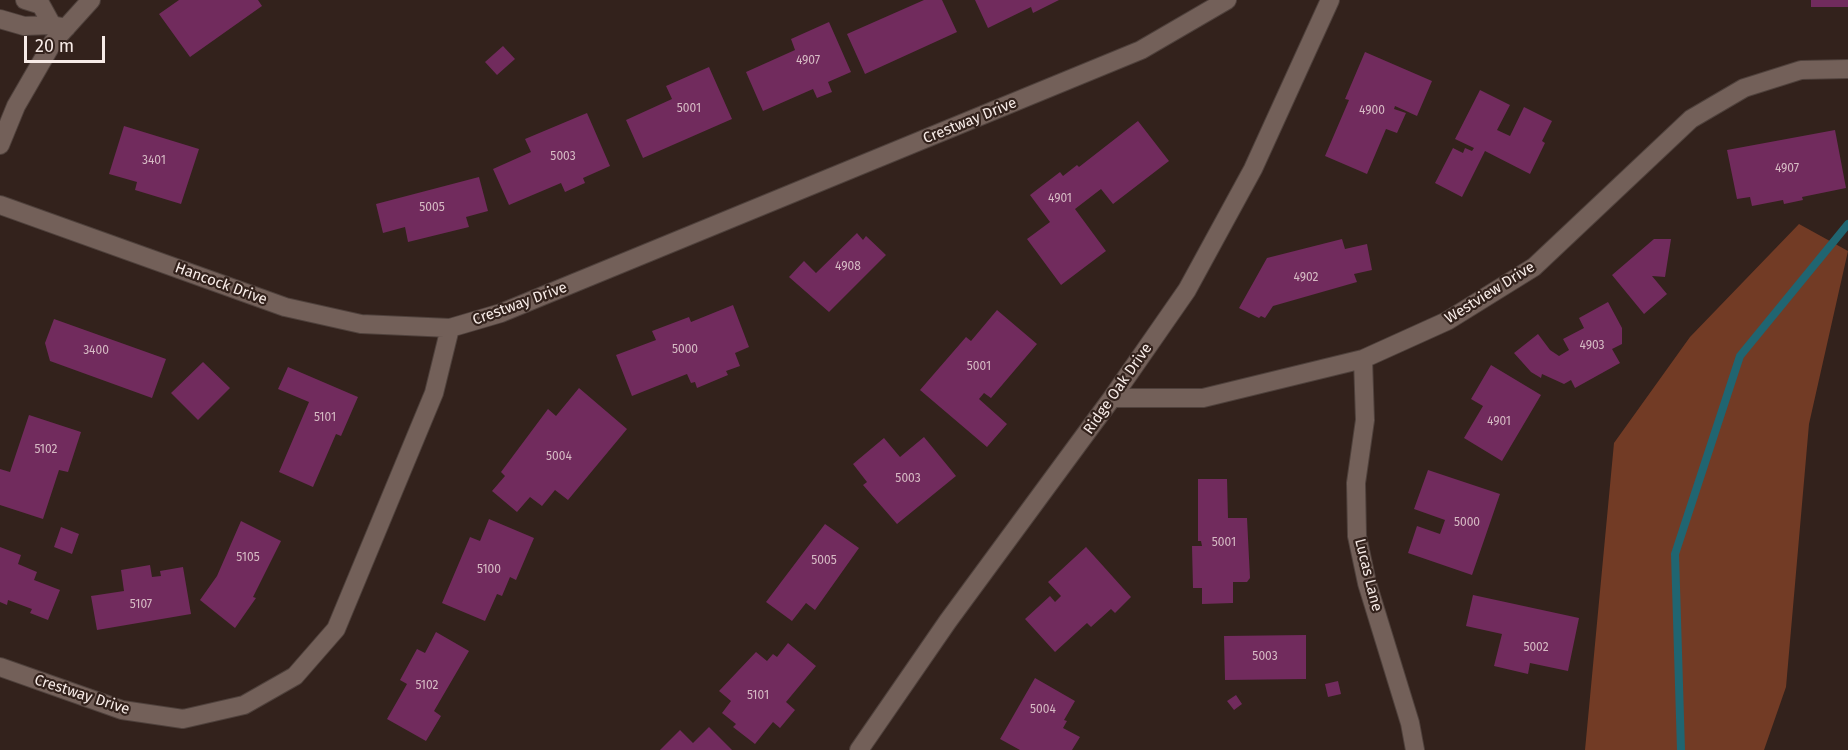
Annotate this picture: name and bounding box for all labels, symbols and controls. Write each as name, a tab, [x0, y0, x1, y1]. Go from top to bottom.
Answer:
scale bar	[27, 24, 108, 62]
text: 20 m	[35, 35, 74, 57]
house number: 4907	[796, 54, 820, 68]
street label: Crestway Drive	[921, 94, 1019, 148]
house number: 5001	[677, 102, 701, 116]
house number: 4900	[1359, 104, 1385, 118]
house number: 5003	[550, 150, 576, 164]
house number: 3401	[142, 154, 166, 168]
house number: 4907	[1775, 162, 1799, 176]
house number: 4901	[1048, 192, 1072, 206]
house number: 5005	[419, 201, 445, 215]
street label: Westview Drive	[1442, 258, 1538, 328]
street label: Hancock Drive	[172, 259, 270, 309]
house number: 4908	[835, 260, 861, 274]
house number: 4902	[1294, 271, 1318, 285]
street label: Crestway Drive	[470, 279, 570, 329]
house number: 4903	[1579, 339, 1605, 353]
street label: Ridge Oak Drive	[1080, 340, 1156, 438]
house number: 5000	[672, 343, 698, 357]
house number: 3400	[83, 344, 109, 358]
house number: 5001	[967, 360, 991, 374]
house number: 5101	[314, 411, 336, 425]
house number: 4901	[1487, 415, 1511, 429]
house number: 5102	[34, 443, 58, 457]
house number: 5004	[546, 450, 572, 464]
house number: 5003	[895, 472, 921, 486]
house number: 5000	[1454, 516, 1480, 530]
house number: 5001	[1212, 536, 1236, 550]
street label: Lucas Lane	[1350, 537, 1386, 613]
house number: 5105	[236, 551, 260, 565]
house number: 5005	[811, 554, 837, 568]
house number: 5100	[477, 563, 501, 577]
house number: 5107	[130, 598, 152, 612]
house number: 5002	[1523, 641, 1549, 655]
house number: 5003	[1252, 650, 1278, 664]
street label: Crestway Drive	[32, 671, 132, 719]
house number: 5102	[415, 679, 439, 693]
house number: 5101	[747, 689, 769, 703]
house number: 5004	[1030, 703, 1056, 717]

